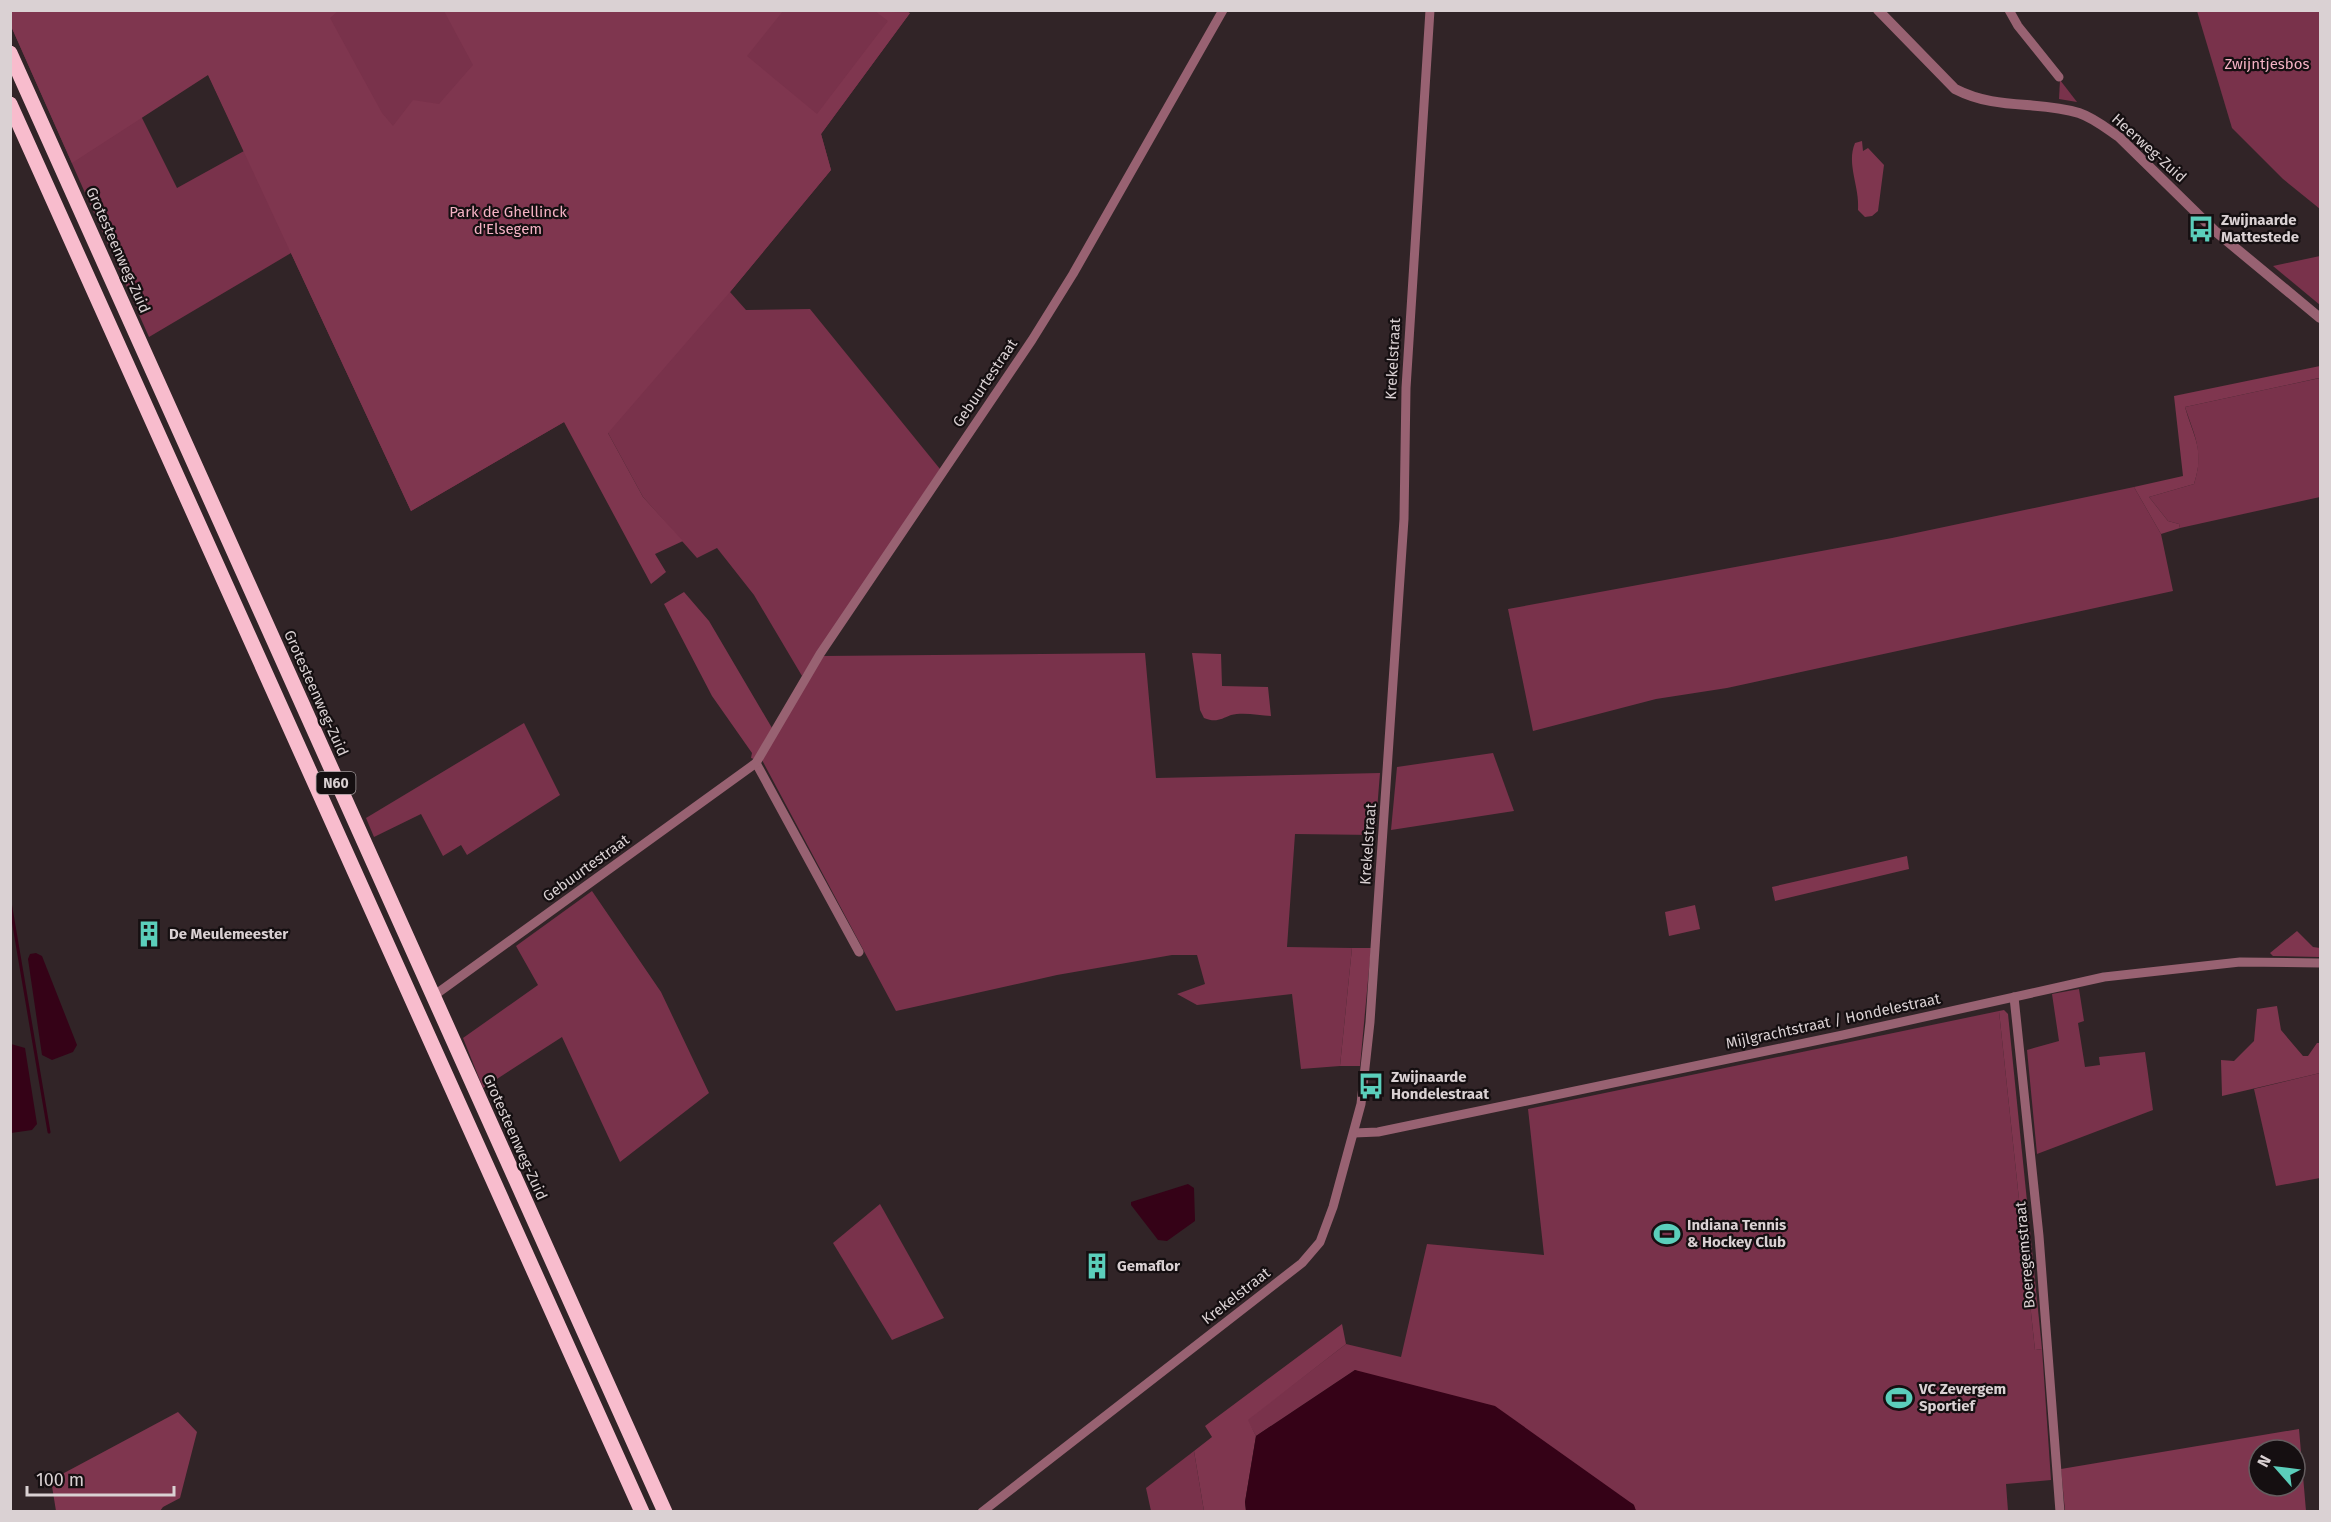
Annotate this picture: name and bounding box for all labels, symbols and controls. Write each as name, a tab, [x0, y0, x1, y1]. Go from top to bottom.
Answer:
park label: Zwijntjesbos	[2224, 55, 2310, 73]
street label: Heerweg-Zuid	[2108, 110, 2190, 186]
street label: Grotesteenweg-Zuid	[82, 184, 154, 316]
park label: Park de Ghellinck d'Elsegem	[449, 203, 567, 238]
place label: Zwijnaarde Mattestede	[2221, 211, 2299, 246]
bus stop icon: Zwijnaarde Mattestede	[2186, 214, 2216, 244]
street label: Krekelstraat	[1382, 317, 1404, 400]
street label: Gebuurtestraat	[949, 335, 1021, 431]
street label: Grotesteenweg-Zuid	[280, 627, 352, 759]
road number: N60	[316, 772, 356, 794]
street label: Krekelstraat	[1356, 802, 1380, 885]
street label: Gebuurtestraat	[539, 830, 633, 905]
building icon: De Meulemeester	[134, 919, 164, 949]
place label: De Meulemeester	[169, 925, 289, 943]
street label: Mijlgrachtstraat / Hondelestraat	[1724, 989, 1943, 1053]
place label: Zwijnaarde Hondelestraat	[1391, 1068, 1489, 1103]
street label: Grotesteenweg-Zuid	[479, 1071, 551, 1203]
bus stop icon: Zwijnaarde Hondelestraat	[1356, 1071, 1386, 1101]
street label: Boeregemstraat	[2011, 1200, 2039, 1309]
place label: Indiana Tennis & Hockey Club	[1687, 1216, 1786, 1251]
sports icon: Indiana Tennis & Hockey Club	[1652, 1219, 1682, 1249]
building icon: Gemaflor	[1082, 1251, 1112, 1281]
place label: Gemaflor	[1117, 1257, 1181, 1275]
street label: Krekelstraat	[1198, 1263, 1274, 1328]
place label: VC Zevergem Sportief	[1918, 1380, 2006, 1415]
sports icon: VC Zevergem Sportief	[1884, 1383, 1914, 1413]
north arrow	[2247, 1438, 2307, 1498]
text: N	[2253, 1452, 2275, 1470]
scale bar	[27, 1459, 174, 1497]
text: 100 m	[36, 1469, 84, 1491]

